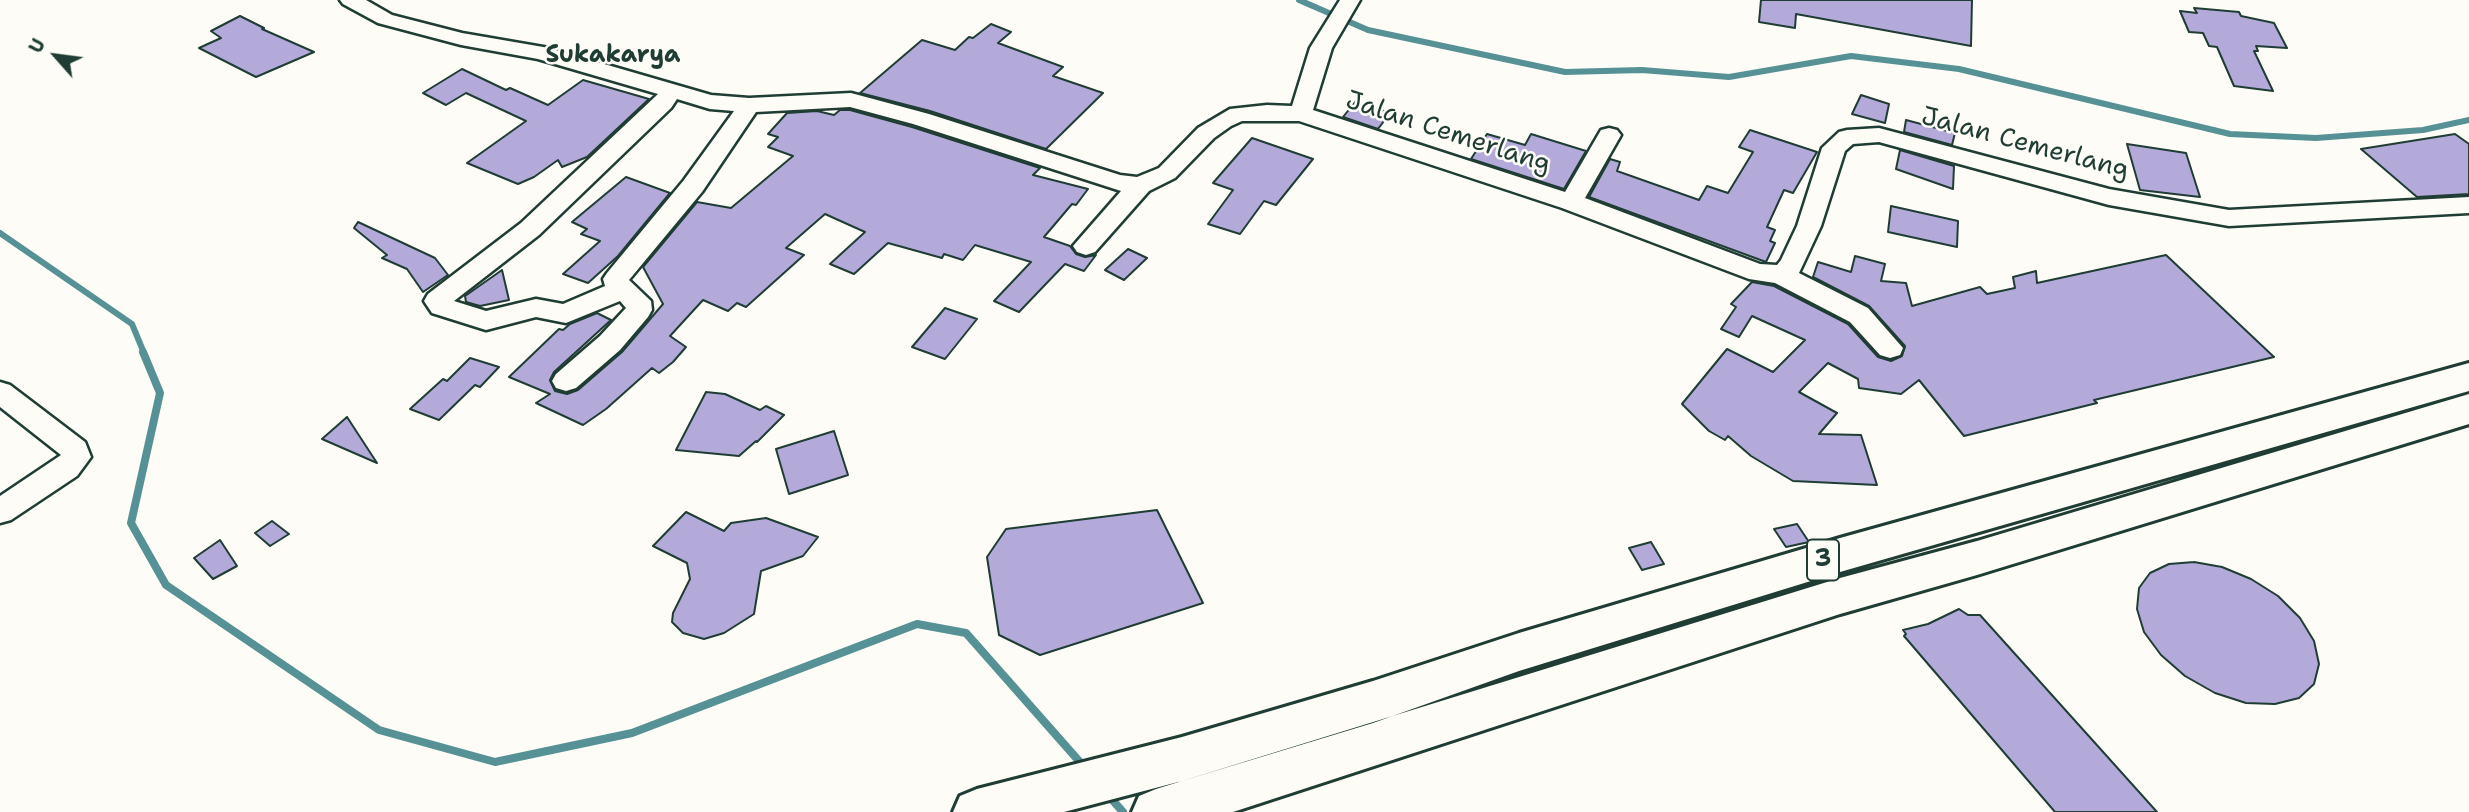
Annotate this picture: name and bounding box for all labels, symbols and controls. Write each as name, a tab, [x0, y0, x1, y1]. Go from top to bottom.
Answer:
north arrow	[21, 21, 91, 91]
text: U	[23, 34, 51, 58]
district label: Sukakarya	[546, 42, 680, 70]
street label: Jalan Cemerlang	[1342, 85, 1554, 181]
street label: Jalan Cemerlang	[1918, 101, 2132, 187]
road number: 3	[1807, 540, 1839, 580]

